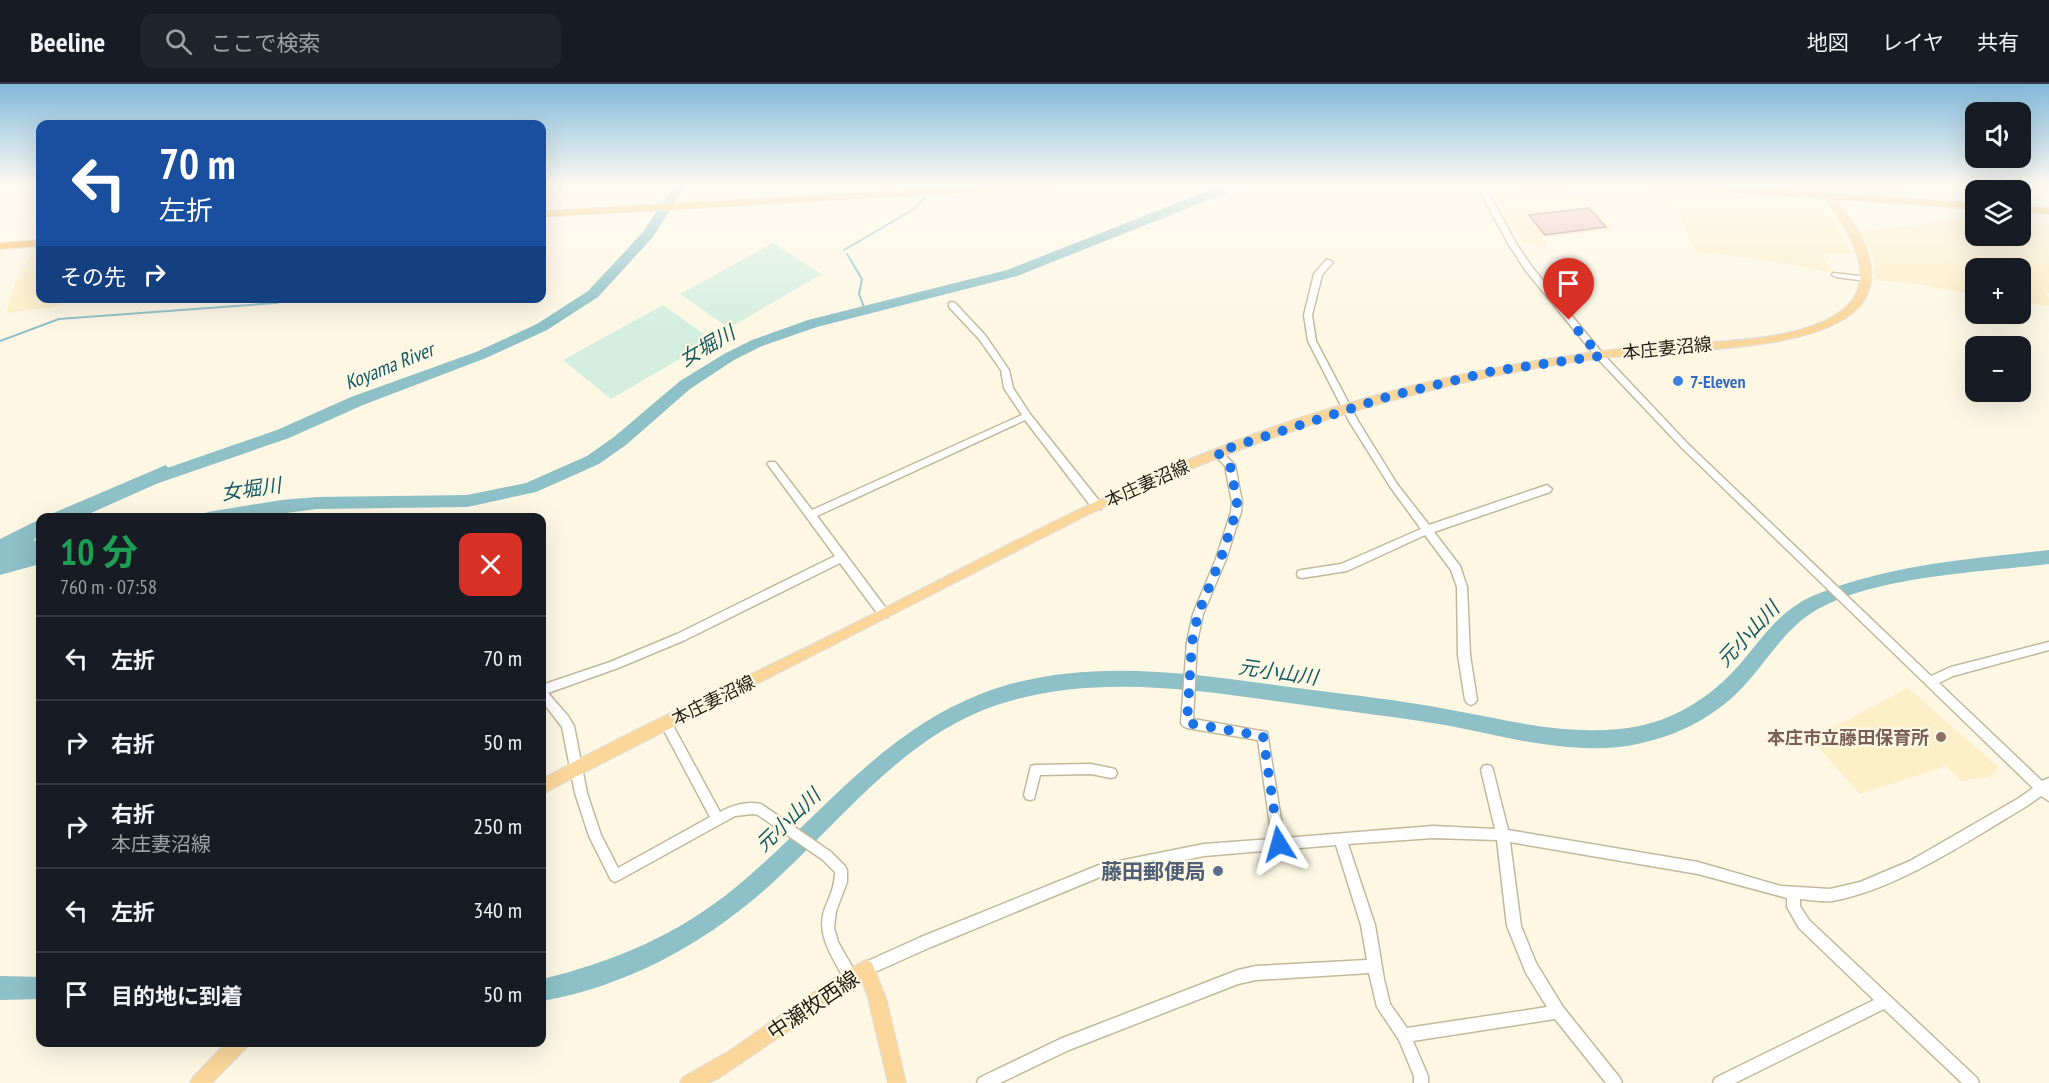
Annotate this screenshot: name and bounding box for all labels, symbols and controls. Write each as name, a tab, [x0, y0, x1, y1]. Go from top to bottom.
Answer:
search box	[141, 14, 561, 68]
text: Beeline	[30, 23, 105, 60]
icon: search	[162, 25, 195, 58]
text: ここで検索	[210, 29, 320, 57]
text: 地図	[1807, 29, 1849, 56]
text: レイヤ	[1882, 29, 1944, 56]
text: 共有	[1977, 29, 2019, 56]
map controls	[1965, 102, 2031, 402]
button: sound	[1965, 102, 2031, 168]
text: 70 m	[159, 136, 236, 191]
icon: left	[60, 144, 138, 222]
button: layers	[1965, 180, 2031, 246]
text: 左折	[159, 193, 213, 227]
icon: right	[138, 258, 171, 291]
pin	[1543, 258, 1594, 320]
button: +	[1965, 258, 2031, 324]
text: その先	[60, 263, 126, 291]
icon: arrive	[1552, 267, 1585, 300]
water label: 女堀川	[675, 319, 741, 372]
street label: 本庄妻沼線	[1621, 332, 1713, 364]
water label: Koyama River	[341, 335, 440, 396]
button: −	[1965, 336, 2031, 402]
place label: 7-Eleven	[1690, 370, 1746, 393]
marker: 7-Eleven	[1671, 374, 1685, 388]
street label: 本庄妻沼線	[1101, 454, 1193, 512]
water label: 女堀川	[219, 472, 284, 506]
text: 10 分	[60, 528, 138, 575]
button: close	[459, 533, 522, 596]
text: 760 m · 07:58	[60, 574, 157, 600]
water label: 元小山川	[1711, 594, 1786, 672]
icon: left	[60, 642, 93, 675]
text: 70 m	[483, 644, 522, 672]
text: 左折	[111, 646, 155, 674]
water label: 元小山川	[1237, 654, 1321, 691]
street label: 本庄妻沼線	[668, 670, 758, 730]
icon: right	[60, 726, 93, 759]
place label: 本庄市立藤田保育所	[1767, 726, 1929, 749]
text: 50 m	[483, 728, 522, 756]
text: 右折	[111, 730, 155, 758]
marker: 本庄市立藤田保育所	[1934, 730, 1948, 744]
water label: 元小山川	[750, 781, 827, 857]
text: 右折	[111, 800, 155, 828]
icon: right	[60, 810, 93, 843]
text: 250 m	[473, 812, 522, 840]
position arrow	[1247, 812, 1311, 876]
text: 本庄妻沼線	[111, 831, 211, 857]
place label: 藤田郵便局	[1101, 858, 1206, 885]
marker: 藤田郵便局	[1211, 864, 1225, 878]
icon: left	[60, 894, 93, 927]
text: 340 m	[473, 896, 522, 924]
text: 左折	[111, 898, 155, 926]
street label: 中瀬牧西線	[762, 964, 864, 1046]
icon: arrive	[60, 978, 93, 1011]
text: 50 m	[483, 980, 522, 1008]
text: 目的地に到着	[111, 982, 243, 1010]

